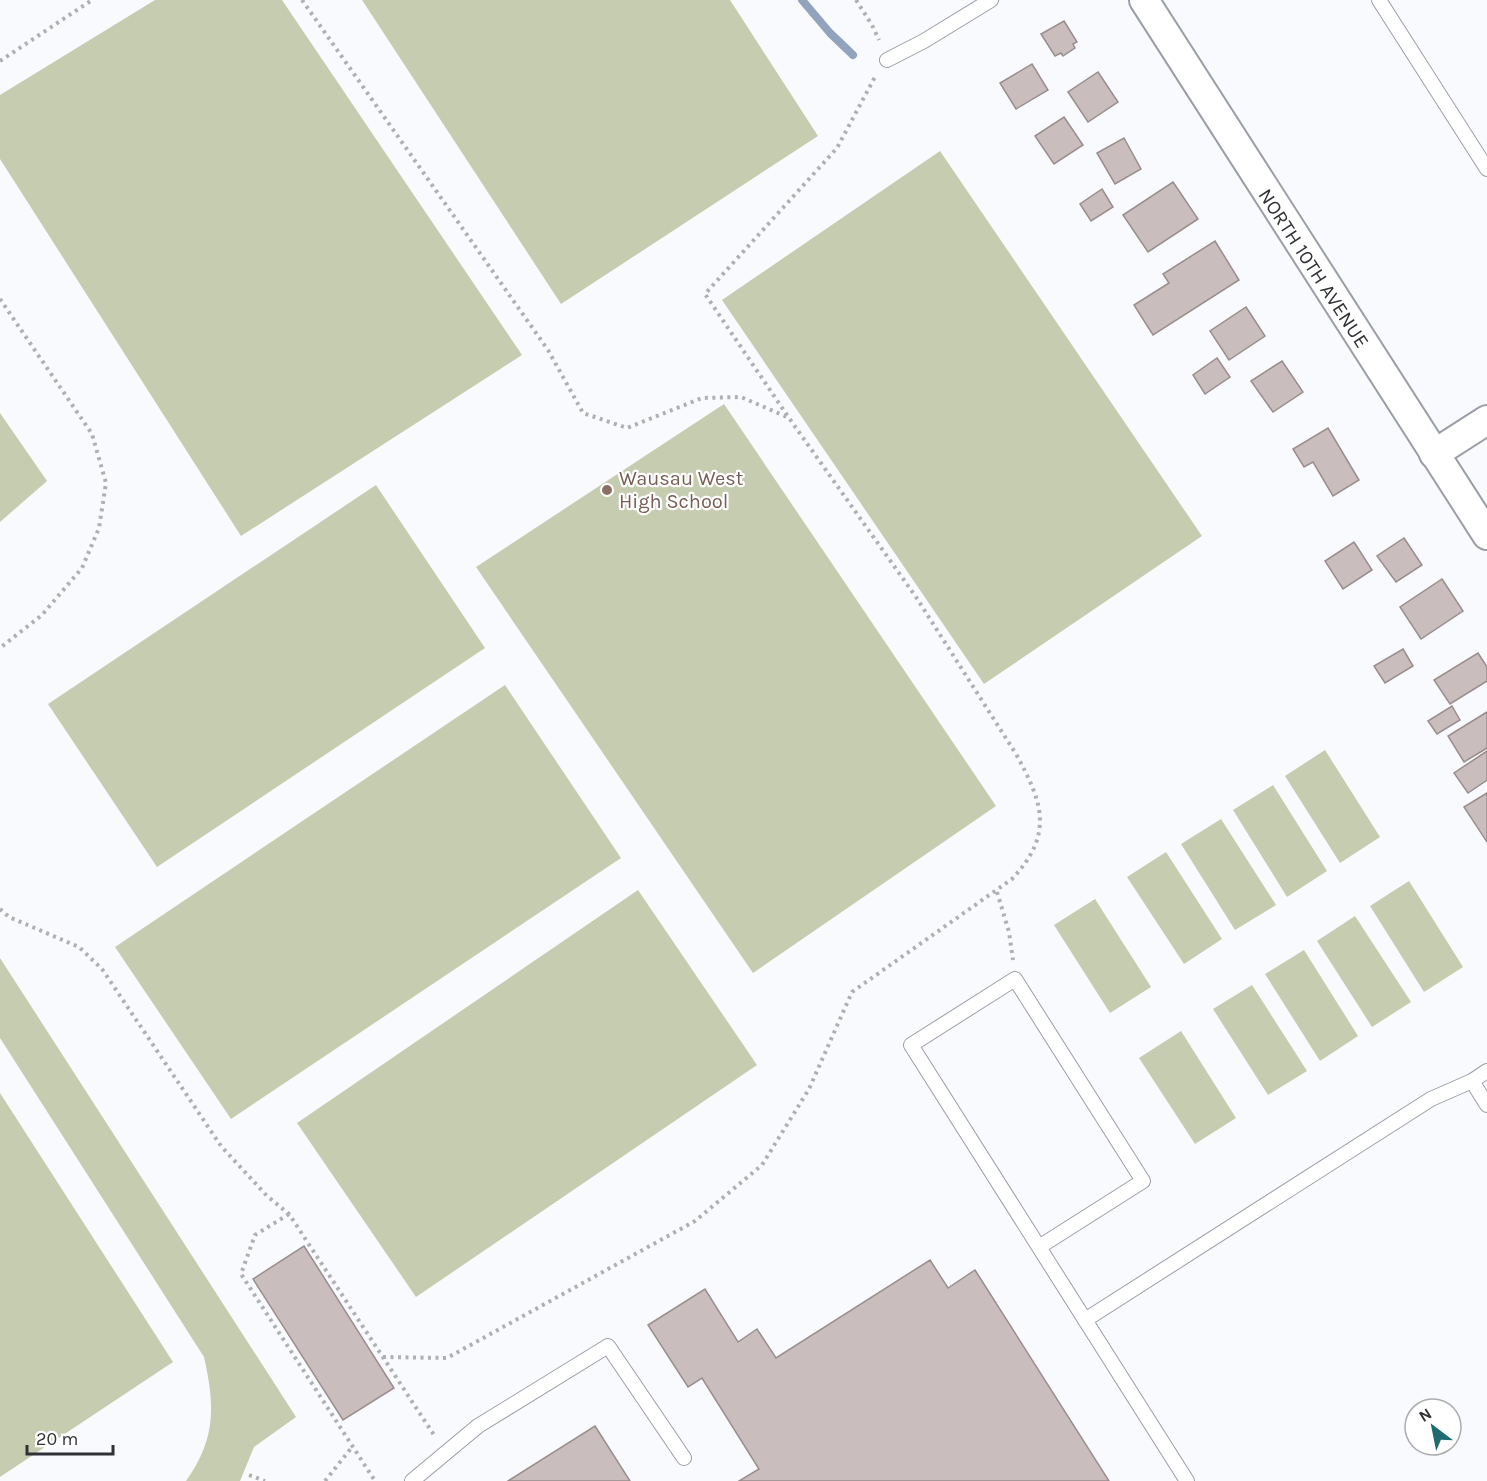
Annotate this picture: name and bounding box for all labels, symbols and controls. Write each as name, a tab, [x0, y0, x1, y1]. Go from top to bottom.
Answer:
street label: NORTH 10TH AVENUE	[1254, 184, 1374, 352]
place label: Wausau West High School	[619, 467, 744, 513]
marker: Wausau West High School	[600, 483, 614, 497]
north arrow	[1403, 1397, 1463, 1457]
text: N	[1415, 1404, 1435, 1426]
scale bar	[27, 1418, 112, 1456]
text: 20 m	[36, 1428, 78, 1450]

